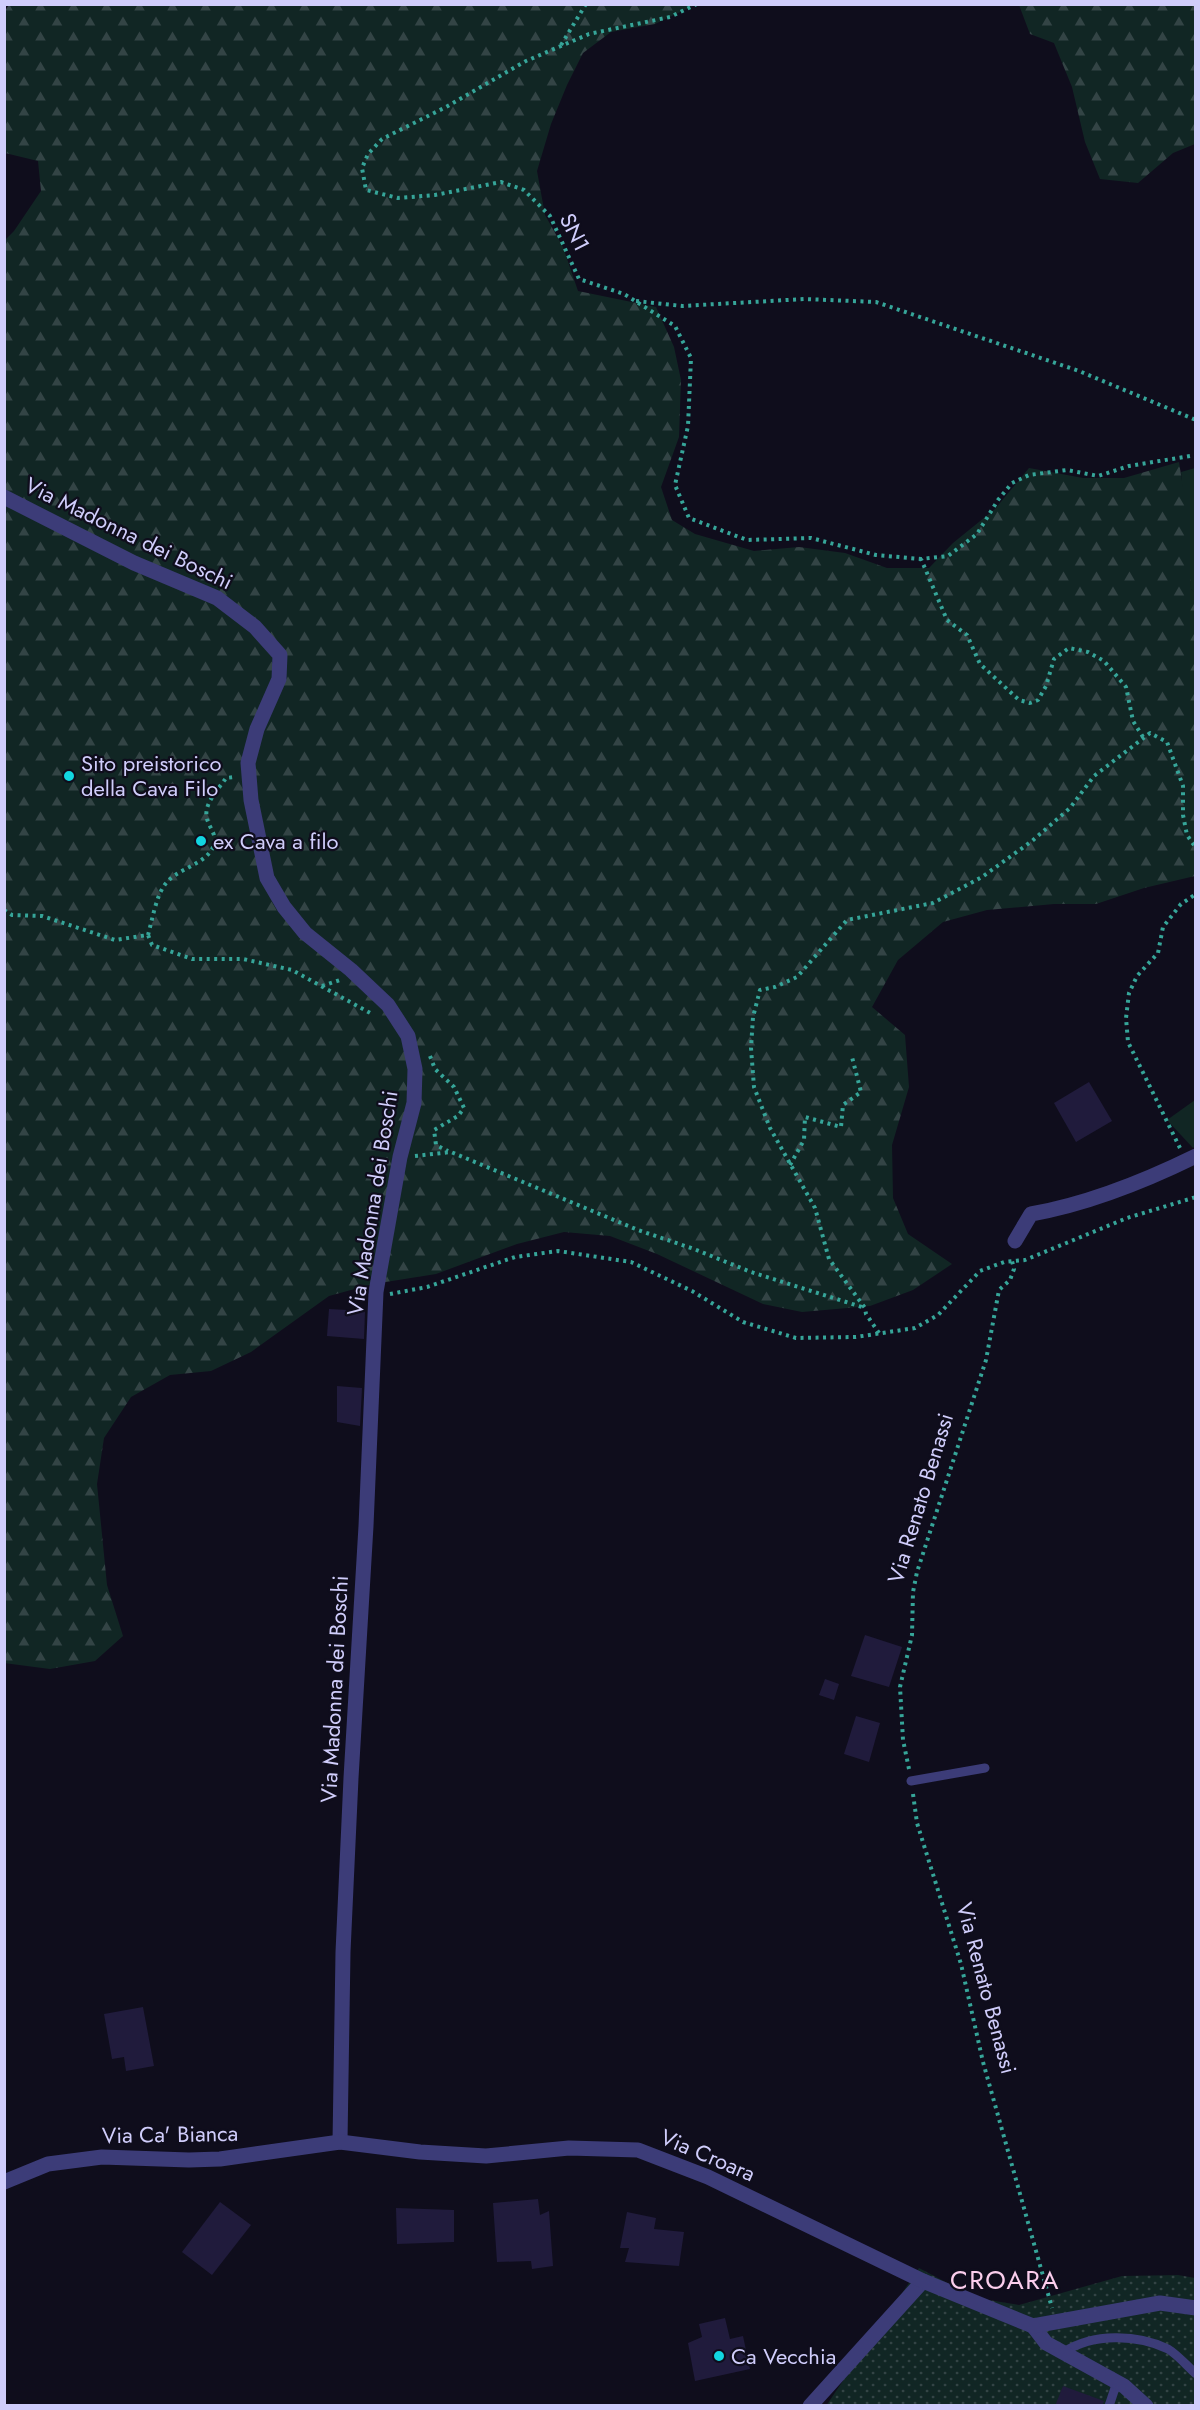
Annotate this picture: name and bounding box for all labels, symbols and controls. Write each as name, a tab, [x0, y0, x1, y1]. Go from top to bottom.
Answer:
street label: SN1	[552, 207, 598, 257]
street label: Via Madonna dei Boschi	[20, 469, 238, 597]
place label: Sito preistorico della Cava Filo	[81, 747, 221, 804]
marker: Sito preistorico della Cava Filo	[62, 769, 76, 783]
place label: ex Cava a filo	[213, 825, 339, 857]
marker: ex Cava a filo	[194, 834, 208, 848]
street label: Via Madonna dei Boschi	[338, 1088, 406, 1318]
street label: Via Renato Benassi	[879, 1409, 961, 1587]
street label: Via Madonna dei Boschi	[312, 1574, 356, 1804]
street label: Via Renato Benassi	[949, 1899, 1025, 2077]
street label: Via Ca' Bianca	[101, 2117, 239, 2151]
street label: Via Croara	[656, 2121, 760, 2189]
district label: CROARA	[950, 2261, 1060, 2299]
place label: Ca Vecchia	[731, 2340, 836, 2372]
marker: Ca Vecchia	[712, 2349, 726, 2363]

